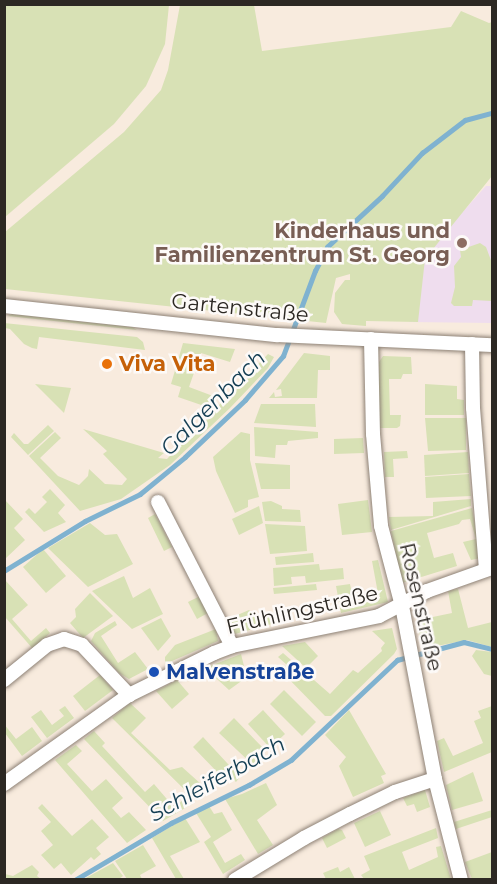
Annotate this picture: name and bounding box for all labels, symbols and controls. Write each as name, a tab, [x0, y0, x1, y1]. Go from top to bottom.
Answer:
place label: Kinderhaus und Familienzentrum St. Georg	[155, 218, 450, 268]
marker: Kinderhaus und Familienzentrum St. Georg	[455, 236, 469, 250]
street label: Gartenstraße	[170, 288, 310, 328]
water label: Galgenbach	[155, 345, 271, 461]
place label: Viva Vita	[119, 351, 215, 377]
marker: Viva Vita	[100, 357, 114, 371]
street label: Rosenstraße	[394, 540, 448, 674]
street label: Frühlingstraße	[224, 580, 380, 640]
place label: Malvenstraße	[166, 659, 315, 685]
marker: Malvenstraße	[147, 665, 161, 679]
water label: Schleiferbach	[144, 731, 290, 827]

